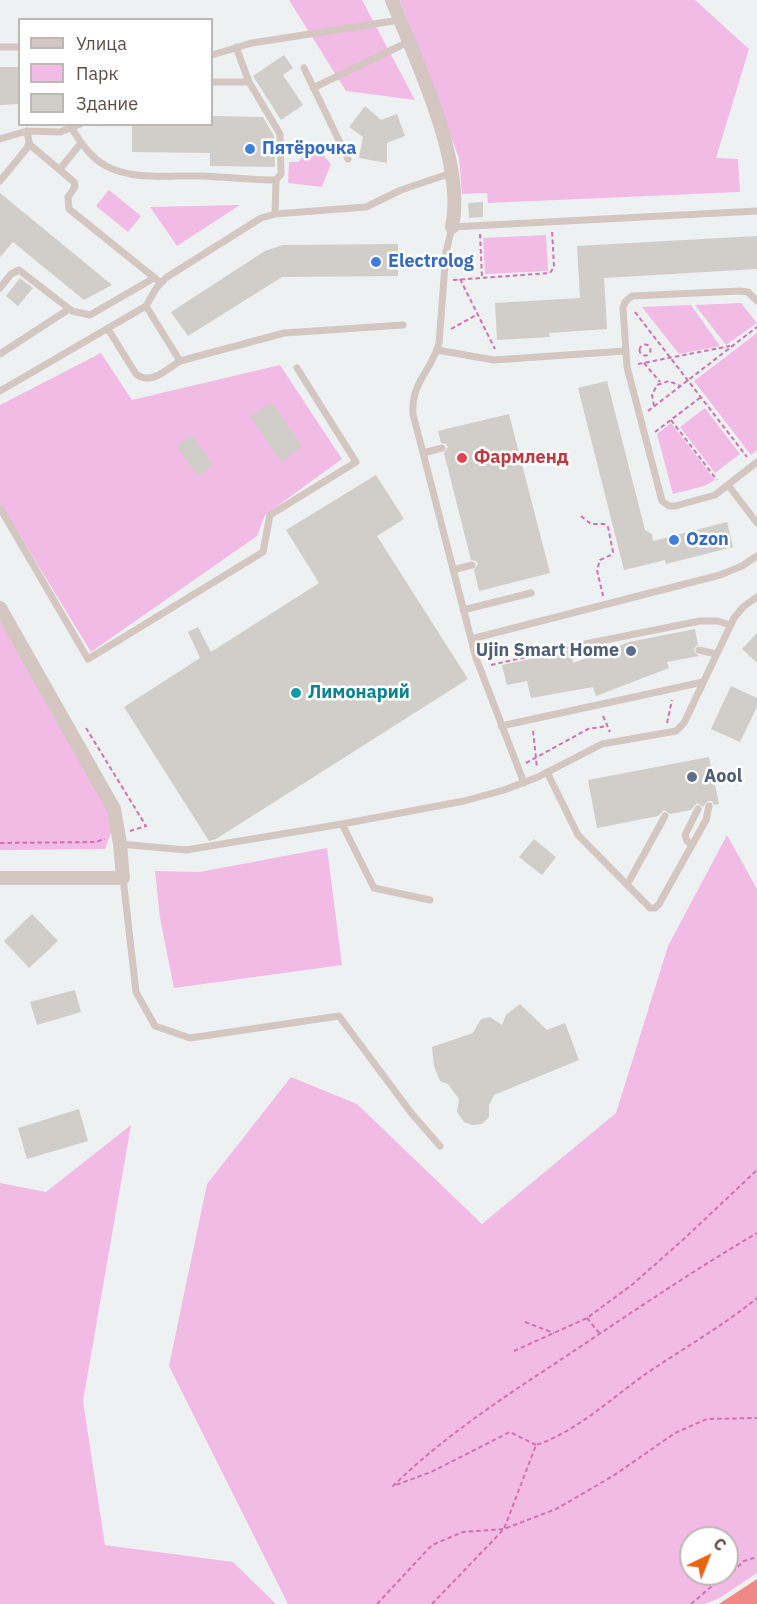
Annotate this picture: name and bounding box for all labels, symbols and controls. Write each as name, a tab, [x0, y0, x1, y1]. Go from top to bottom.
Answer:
legend	[18, 18, 213, 126]
text: Улица	[76, 32, 127, 55]
text: Парк	[76, 62, 118, 85]
text: Здание	[76, 92, 138, 115]
place label: Пятёрочка	[262, 138, 356, 160]
marker: Пятёрочка	[243, 142, 257, 156]
place label: Electrolog	[388, 251, 474, 273]
marker: Electrolog	[369, 255, 383, 269]
place label: Фармленд	[474, 447, 568, 469]
marker: Фармленд	[455, 451, 469, 465]
place label: Ozon	[686, 529, 729, 551]
marker: Ozon	[667, 533, 681, 547]
place label: Ujin Smart Home	[476, 640, 619, 662]
marker: Ujin Smart Home	[624, 644, 638, 658]
place label: Лимонарий	[308, 682, 410, 704]
marker: Лимонарий	[289, 686, 303, 700]
place label: Aool	[704, 766, 742, 788]
marker: Aool	[685, 770, 699, 784]
north arrow	[679, 1526, 739, 1586]
text: С	[709, 1533, 731, 1555]

